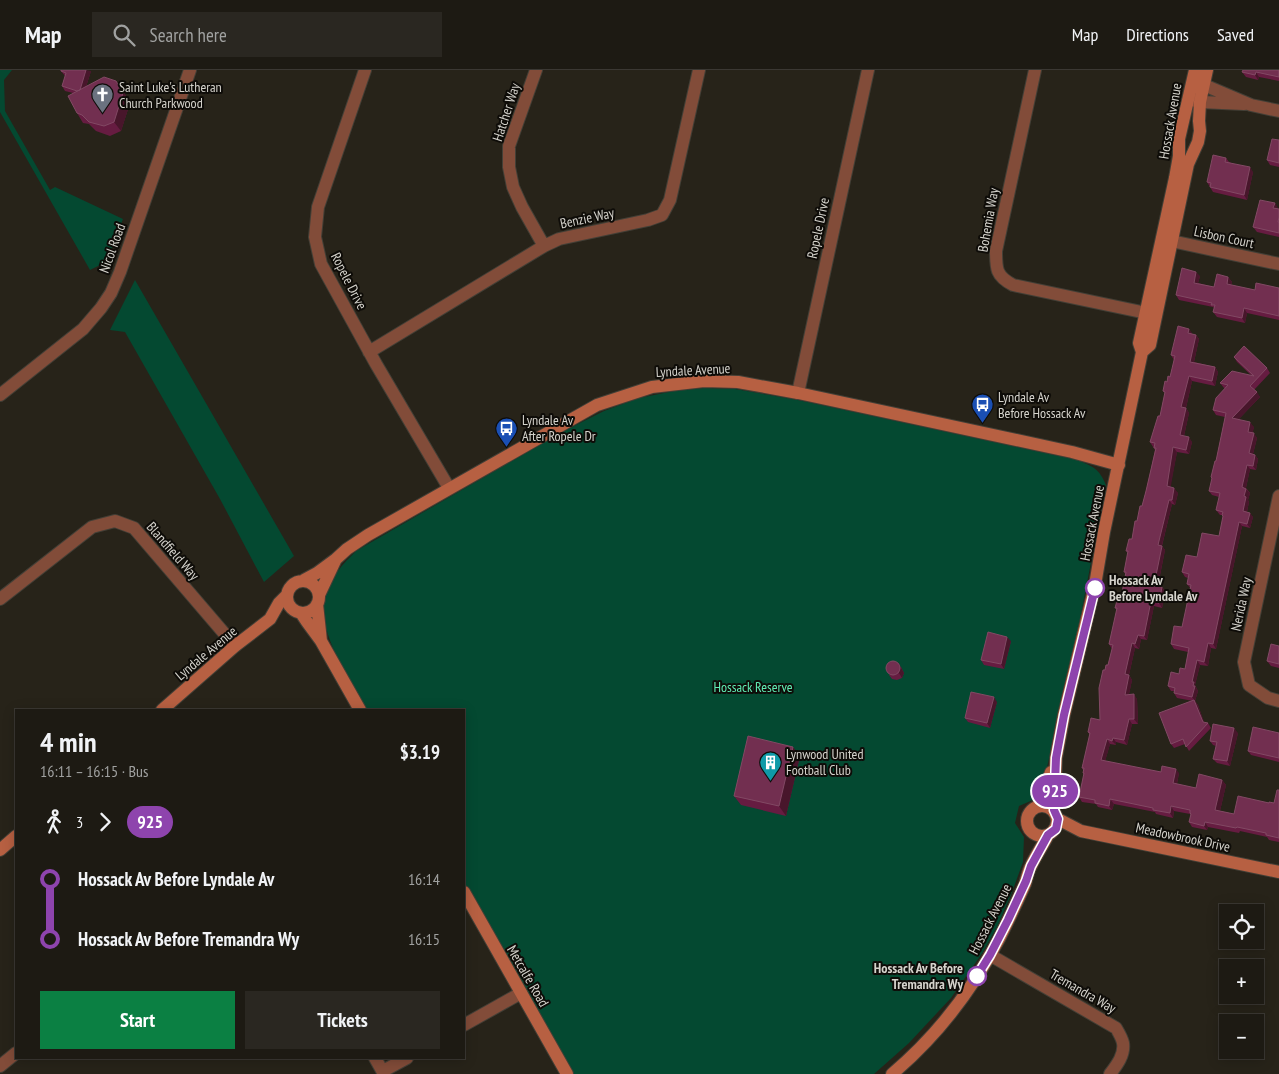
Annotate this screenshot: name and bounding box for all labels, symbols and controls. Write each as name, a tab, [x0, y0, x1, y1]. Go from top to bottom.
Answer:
search box	[92, 12, 442, 57]
text: Map	[25, 19, 62, 50]
icon: search	[110, 21, 138, 49]
text: Search here	[150, 23, 227, 47]
text: Map	[1072, 23, 1098, 46]
text: Directions	[1126, 23, 1189, 46]
text: Saved	[1217, 23, 1254, 46]
place label: Saint Luke's Lutheran Church Parkwood	[119, 78, 222, 112]
street label: Hatcher Way	[488, 80, 524, 143]
street label: Hossack Avenue	[1154, 81, 1186, 160]
church icon: Saint Luke's Lutheran Church Parkwood	[91, 83, 115, 114]
street label: Bohemia Way	[974, 186, 1003, 254]
street label: Ropele Drive	[803, 196, 833, 260]
street label: Benzie Way	[558, 203, 616, 233]
street label: Nicol Road	[95, 221, 129, 275]
street label: Lisbon Court	[1192, 222, 1256, 252]
street label: Ropele Drive	[327, 249, 371, 313]
street label: Lyndale Avenue	[655, 359, 731, 381]
place label: Lyndale Av Before Hossack Av	[998, 388, 1086, 422]
bus stop icon: Lyndale Av Before Hossack Av	[970, 393, 994, 424]
place label: Lyndale Av After Ropele Dr	[522, 411, 596, 445]
bus stop icon: Lyndale Av After Ropele Dr	[494, 416, 518, 447]
street label: Hossack Avenue	[1076, 483, 1108, 562]
street label: Blandfield Way	[143, 518, 204, 584]
place label: Hossack Av Before Lyndale Av	[1109, 571, 1198, 605]
street label: Nerida Way	[1227, 575, 1256, 632]
marker: Hossack Av Before Lyndale Av	[1085, 578, 1105, 598]
street label: Lyndale Avenue	[172, 622, 241, 684]
park label: Hossack Reserve	[713, 678, 793, 696]
text: 4 min	[40, 723, 97, 760]
text: $3.19	[400, 740, 440, 764]
place label: Lynwood United Football Club	[786, 745, 863, 779]
building icon: Lynwood United Football Club	[758, 750, 782, 781]
text: 16:11 – 16:15 · Bus	[40, 761, 148, 781]
line badge: 925	[1026, 775, 1084, 807]
text: 925	[1042, 779, 1068, 802]
icon: walk	[40, 808, 68, 836]
icon: forward	[91, 808, 119, 836]
text: 925	[137, 810, 163, 833]
text: 3	[76, 812, 83, 832]
street label: Meadowbrook Drive	[1134, 818, 1232, 856]
text: Hossack Av Before Lyndale Av	[78, 867, 274, 891]
text: 16:14	[408, 869, 440, 889]
street label: Hossack Avenue	[965, 881, 1016, 957]
map controls	[1219, 904, 1264, 1059]
button: locate	[1219, 904, 1264, 949]
text: Hossack Av Before Tremandra Wy	[78, 927, 299, 951]
text: 16:15	[408, 929, 440, 949]
street label: Metcalfe Road	[503, 942, 553, 1010]
place label: Hossack Av Before Tremandra Wy	[874, 959, 963, 993]
button: +	[1219, 959, 1264, 1004]
street label: Tremandra Way	[1047, 965, 1120, 1018]
marker: Hossack Av Before Tremandra Wy	[967, 966, 987, 986]
button: Start	[40, 991, 235, 1049]
button: Tickets	[245, 991, 440, 1049]
button: −	[1219, 1014, 1264, 1059]

